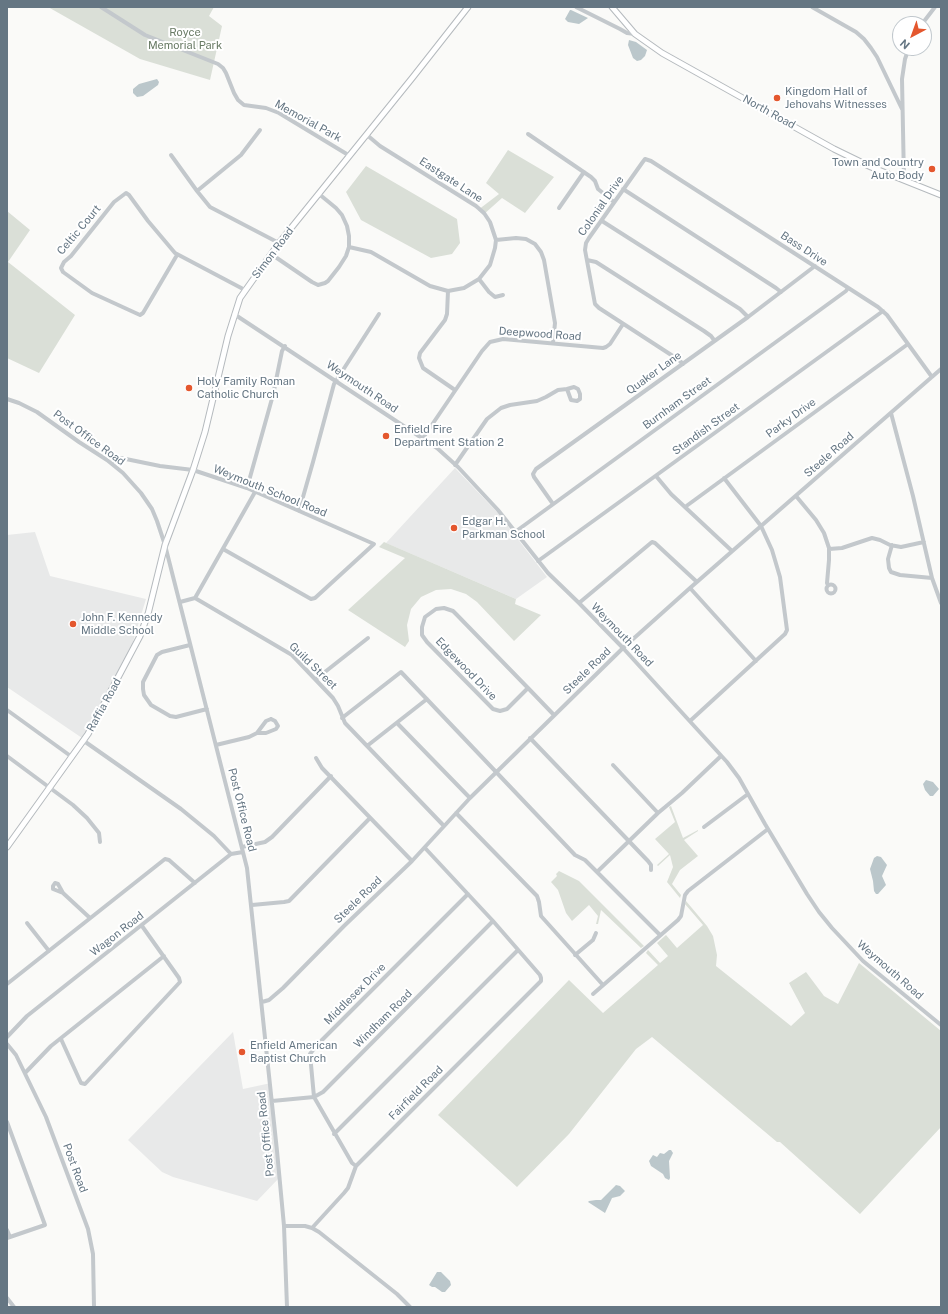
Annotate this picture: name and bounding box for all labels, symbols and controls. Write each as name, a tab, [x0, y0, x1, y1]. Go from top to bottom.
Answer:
north arrow	[892, 16, 932, 56]
park label: Royce Memorial Park	[148, 26, 222, 52]
text: N	[898, 37, 912, 52]
place label: Kingdom Hall of Jehovahs Witnesses	[785, 85, 887, 111]
street label: North Road	[740, 92, 798, 132]
marker: Kingdom Hall of Jehovahs Witnesses	[772, 93, 782, 103]
street label: Memorial Park	[272, 97, 344, 145]
street label: Eastgate Lane	[417, 155, 485, 205]
place label: Town and Country Auto Body	[832, 156, 924, 182]
marker: Town and Country Auto Body	[927, 164, 937, 174]
street label: Colonial Drive	[575, 173, 627, 239]
street label: Celtic Court	[54, 202, 104, 258]
street label: Simon Road	[249, 225, 297, 281]
street label: Bass Drive	[778, 229, 830, 269]
street label: Deepwood Road	[498, 325, 582, 343]
street label: Quaker Lane	[624, 349, 684, 397]
street label: Weymouth Road	[324, 358, 400, 416]
street label: Burnham Street	[640, 374, 714, 432]
place label: Holy Family Roman Catholic Church	[197, 375, 295, 401]
marker: Holy Family Roman Catholic Church	[184, 383, 194, 393]
street label: Parky Drive	[763, 395, 819, 441]
street label: Standish Street	[670, 400, 742, 458]
street label: Post Office Road	[51, 408, 127, 468]
place label: Enfield Fire Department Station 2	[394, 423, 504, 449]
street label: Steele Road	[801, 430, 857, 480]
marker: Enfield Fire Department Station 2	[381, 431, 391, 441]
street label: Weymouth School Road	[211, 462, 329, 520]
place label: Edgar H. Parkman School	[462, 515, 545, 541]
marker: Edgar H. Parkman School	[449, 523, 459, 533]
street label: Weymouth Road	[588, 600, 656, 670]
place label: John F. Kennedy Middle School	[81, 611, 163, 637]
marker: John F. Kennedy Middle School	[68, 619, 78, 629]
street label: Edgewood Drive	[433, 635, 499, 703]
street label: Guild Street	[286, 640, 340, 692]
street label: Steele Road	[560, 645, 614, 697]
street label: Raffia Road	[84, 676, 124, 734]
street label: Post Office Road	[225, 767, 259, 853]
street label: Steele Road	[331, 874, 385, 926]
street label: Wagon Road	[88, 909, 146, 959]
street label: Weymouth Road	[854, 938, 926, 1002]
street label: Middlesex Drive	[322, 961, 388, 1027]
street label: Windham Road	[351, 987, 415, 1051]
place label: Enfield American Baptist Church	[250, 1039, 337, 1065]
marker: Enfield American Baptist Church	[237, 1047, 247, 1057]
street label: Fairfield Road	[386, 1063, 446, 1123]
street label: Post Office Road	[255, 1091, 277, 1177]
street label: Post Road	[60, 1142, 90, 1194]

